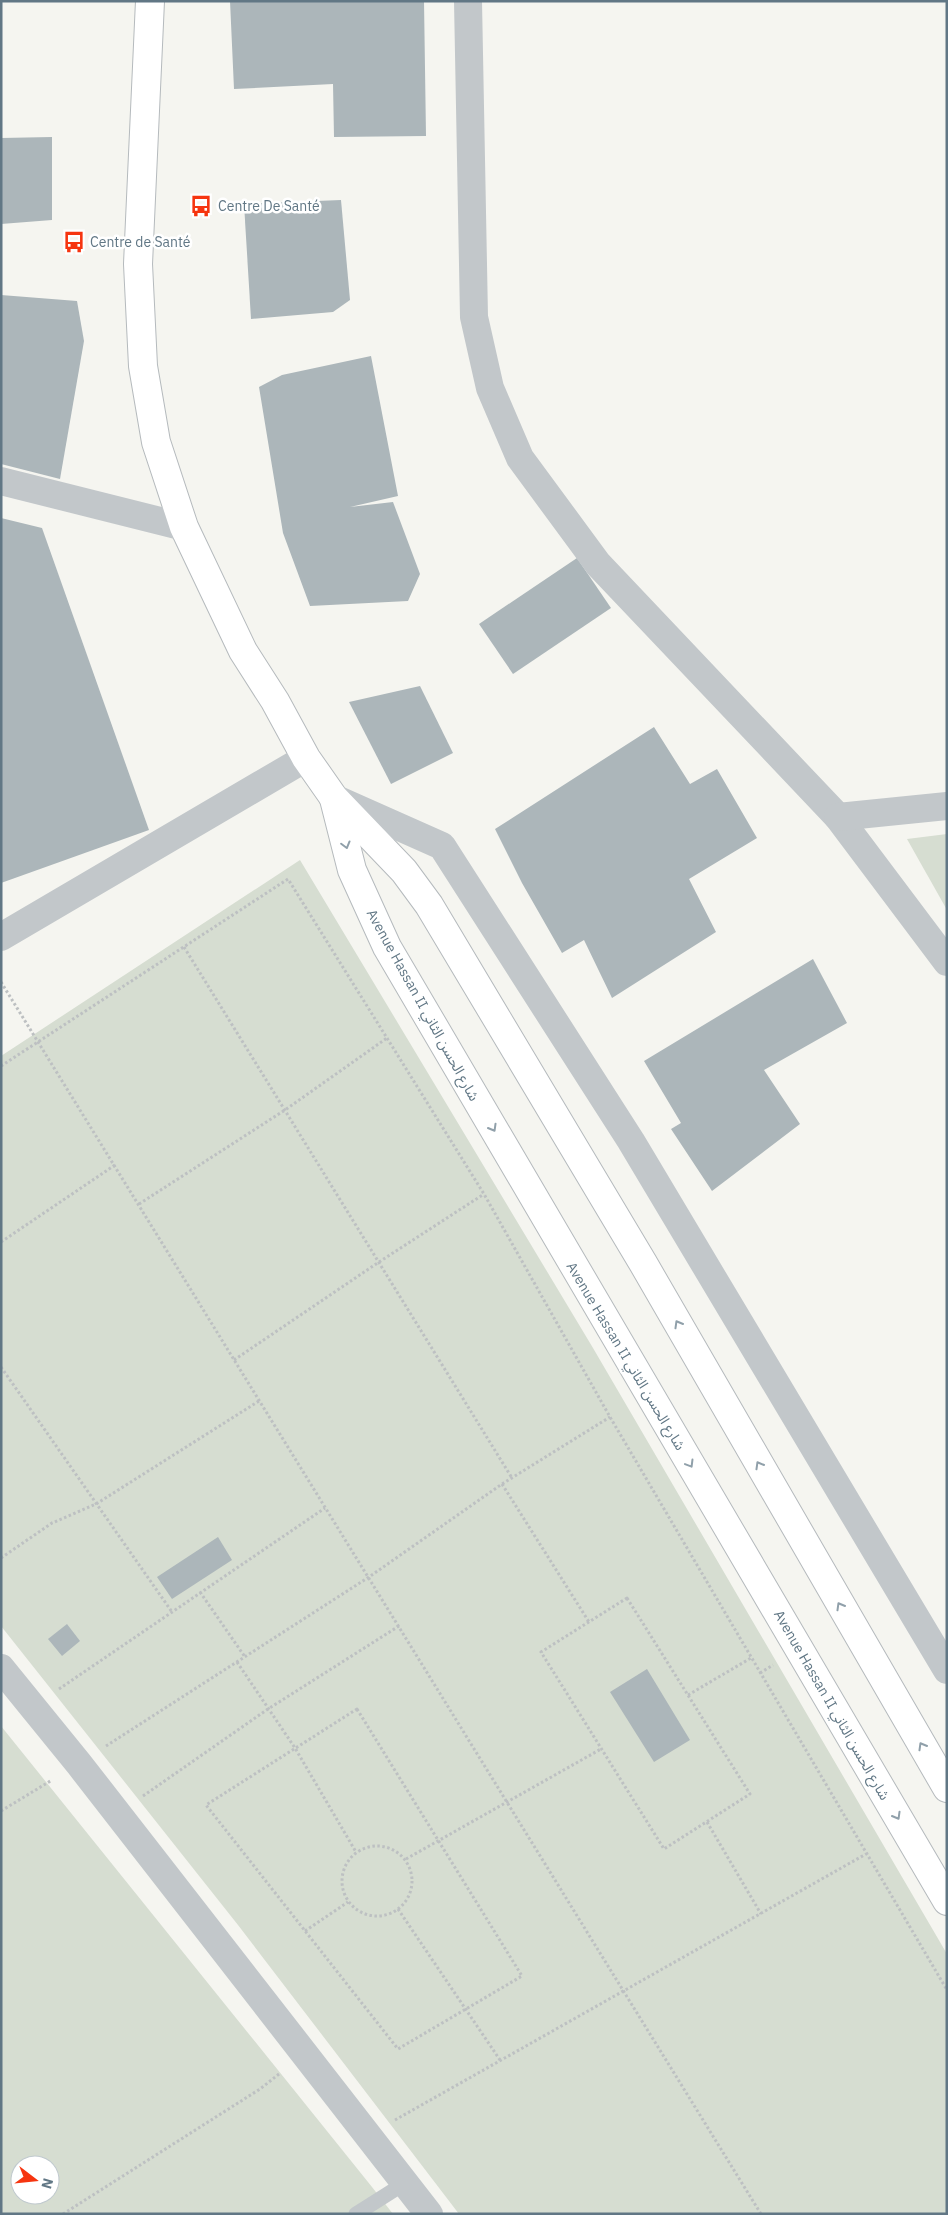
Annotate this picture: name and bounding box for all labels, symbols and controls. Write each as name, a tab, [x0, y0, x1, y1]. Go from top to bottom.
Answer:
bus stop icon: Centre De Santé	[188, 193, 214, 219]
place label: Centre De Santé	[218, 197, 320, 215]
bus stop icon: Centre de Santé	[61, 229, 87, 255]
place label: Centre de Santé	[90, 233, 191, 251]
one-way arrow	[340, 841, 351, 849]
street label: Avenue Hassan II شارع الحسن الثاني	[361, 906, 483, 1105]
one-way arrow	[486, 1123, 496, 1132]
street label: Avenue Hassan II شارع الحسن الثاني	[561, 1259, 689, 1455]
one-way arrow	[674, 1320, 684, 1329]
one-way arrow	[684, 1459, 694, 1468]
one-way arrow	[755, 1461, 765, 1470]
one-way arrow	[836, 1602, 846, 1611]
street label: Avenue Hassan II شارع الحسن الثاني	[768, 1607, 894, 1804]
one-way arrow	[919, 1742, 929, 1751]
one-way arrow	[890, 1810, 900, 1819]
north arrow	[10, 2155, 60, 2205]
text: N	[37, 2176, 58, 2191]

